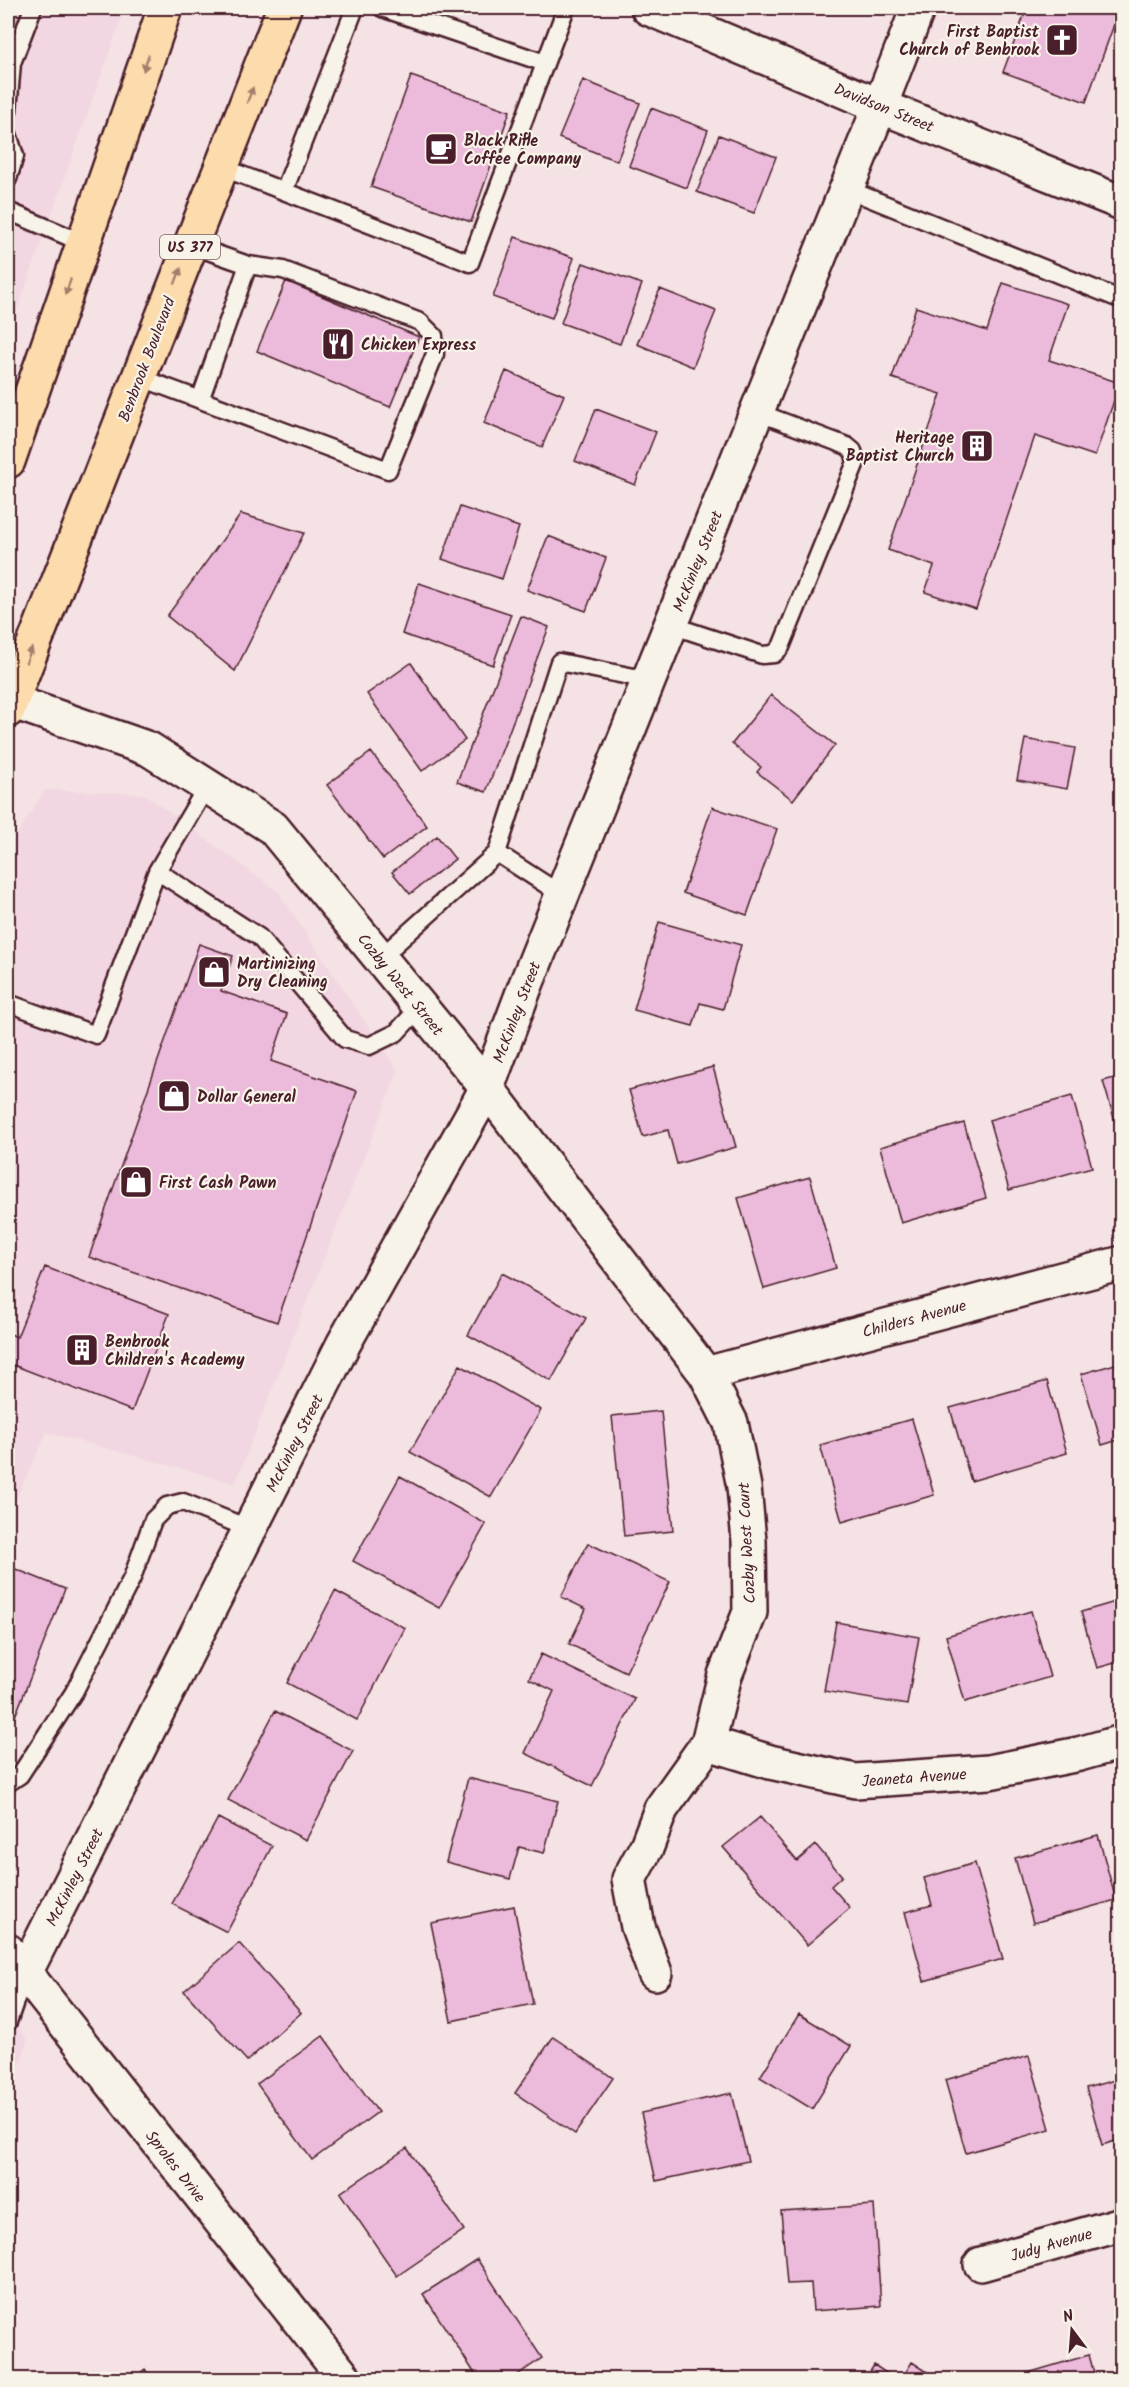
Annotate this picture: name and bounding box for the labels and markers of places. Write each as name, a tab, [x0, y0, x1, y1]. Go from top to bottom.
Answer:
place label: First Baptist Church of Benbrook	[899, 20, 1040, 63]
church icon: First Baptist Church of Benbrook	[1044, 22, 1080, 58]
place label: Black Rifle Coffee Company	[464, 129, 582, 172]
cafe icon: Black Rifle Coffee Company	[423, 131, 459, 167]
restaurant icon: Chicken Express	[320, 326, 356, 362]
place label: Chicken Express	[361, 333, 477, 358]
place label: Heritage Baptist Church	[846, 426, 954, 469]
building icon: Heritage Baptist Church	[959, 428, 995, 464]
place label: Martinizing Dry Cleaning	[237, 952, 328, 995]
shop icon: Martinizing Dry Cleaning	[196, 954, 232, 990]
shop icon: Dollar General	[156, 1078, 192, 1114]
place label: Dollar General	[197, 1085, 297, 1110]
shop icon: First Cash Pawn	[118, 1164, 154, 1200]
place label: First Cash Pawn	[159, 1171, 276, 1196]
place label: Benbrook Children's Academy	[105, 1330, 245, 1373]
building icon: Benbrook Children's Academy	[64, 1332, 100, 1368]

